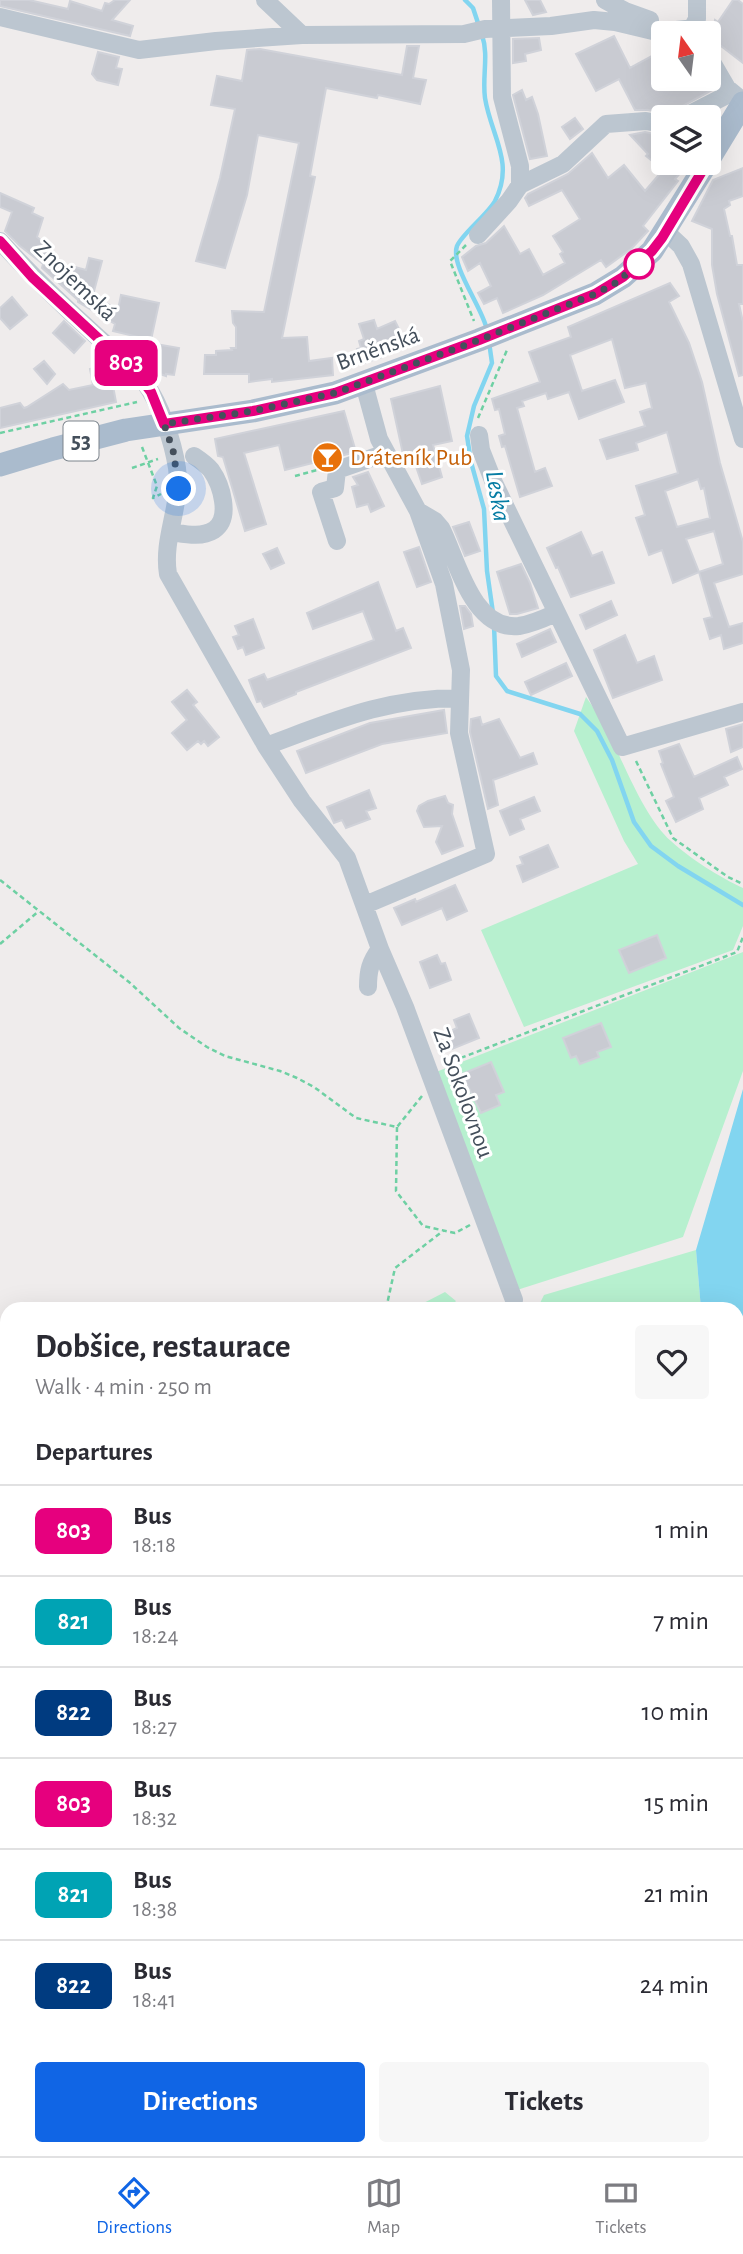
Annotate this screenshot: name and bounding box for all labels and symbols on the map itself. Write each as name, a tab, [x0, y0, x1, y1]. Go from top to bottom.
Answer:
north arrow	[651, 21, 721, 91]
street label: Znojemská	[29, 236, 121, 326]
unlabelled marker	[624, 249, 654, 279]
street label: Brněnská	[333, 323, 423, 375]
line badge: 803	[86, 340, 166, 386]
road number: 53	[64, 422, 98, 461]
bar icon: Dráteník Pub	[310, 441, 344, 475]
place label: Dráteník Pub	[350, 446, 472, 470]
water label: Leska	[481, 468, 515, 524]
your location	[161, 471, 196, 506]
street label: Za Sokolovnou	[428, 1025, 498, 1161]

